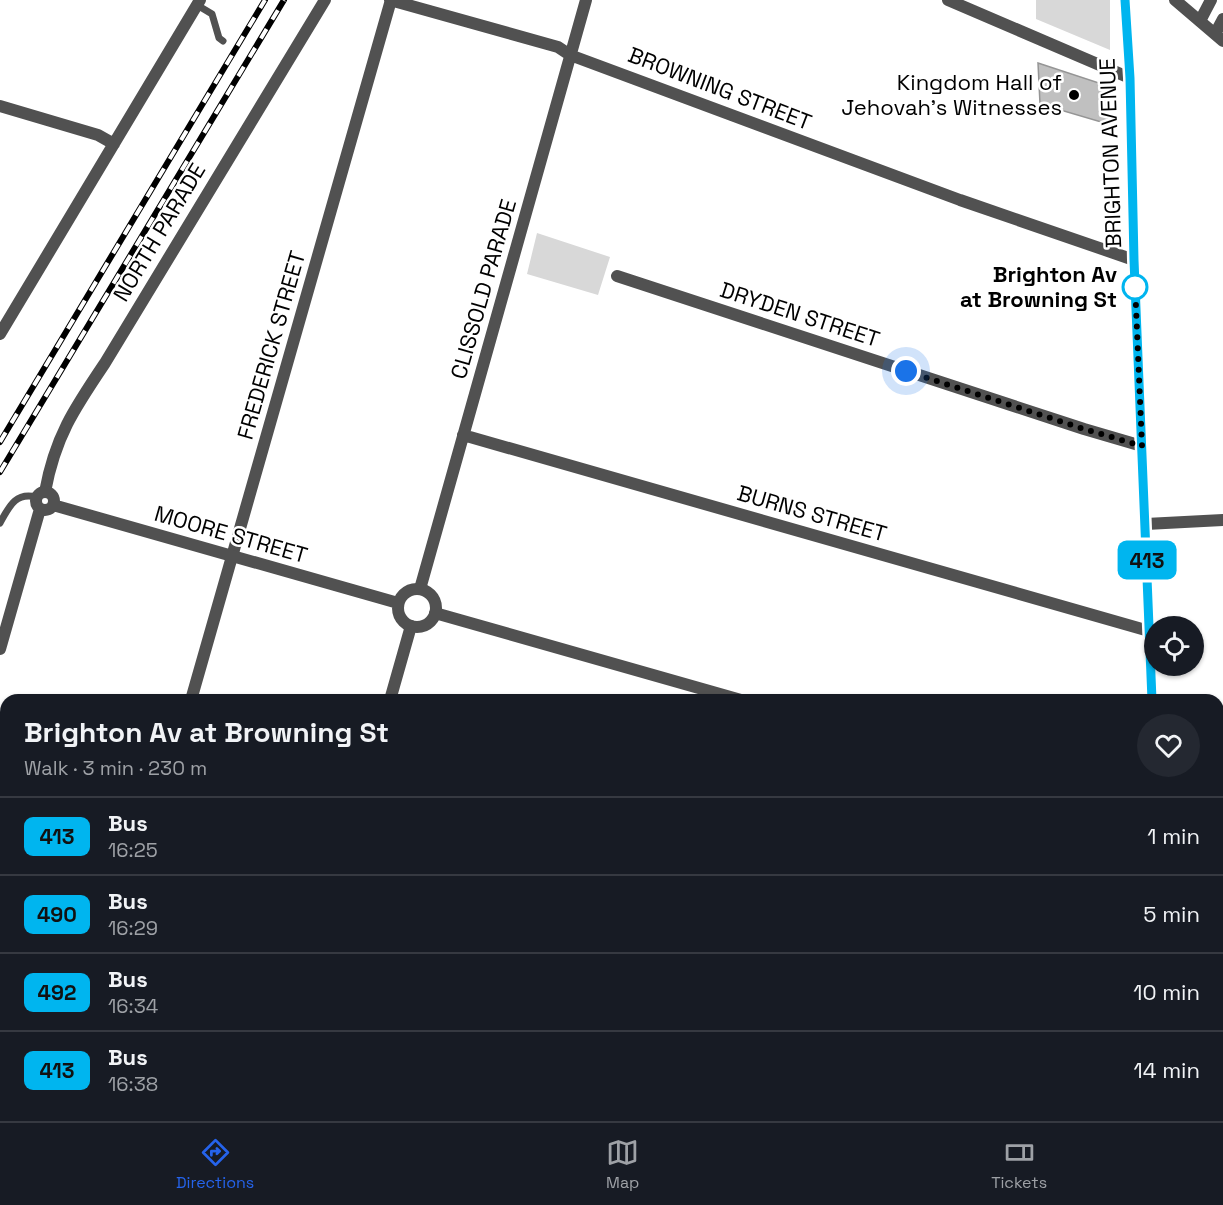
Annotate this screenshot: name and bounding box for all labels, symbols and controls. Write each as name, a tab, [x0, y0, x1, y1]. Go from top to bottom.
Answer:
street label: BROWNING STREET	[624, 40, 816, 136]
street label: BRIGHTON AVENUE	[1093, 58, 1127, 248]
place label: Kingdom Hall of Jehovah's Witnesses	[841, 68, 1062, 121]
marker: Kingdom Hall of Jehovah's Witnesses	[1067, 88, 1081, 102]
street label: NORTH PARADE	[107, 158, 211, 306]
street label: CLISSOLD PARADE	[444, 196, 522, 382]
street label: FREDERICK STREET	[231, 247, 311, 443]
place label: Brighton Av at Browning St	[960, 260, 1117, 313]
marker: Brighton Av at Browning St	[1122, 274, 1148, 300]
street label: DRYDEN STREET	[717, 275, 883, 353]
your location	[891, 356, 921, 386]
street label: BURNS STREET	[734, 478, 890, 548]
street label: MOORE STREET	[151, 499, 311, 569]
line badge: 413	[1112, 540, 1182, 580]
text: 413	[1130, 547, 1164, 574]
map controls	[1144, 616, 1204, 676]
button: locate	[1144, 616, 1204, 676]
text: Brighton Av at Browning St	[24, 714, 389, 750]
button: heart	[1137, 714, 1200, 777]
text: Walk · 3 min · 230 m	[24, 755, 207, 781]
text: Bus	[108, 809, 148, 837]
text: 1 min	[1147, 822, 1200, 850]
text: 413	[40, 823, 74, 850]
text: 16:25	[108, 837, 158, 863]
text: Bus	[108, 887, 148, 915]
text: 5 min	[1143, 900, 1200, 928]
text: 490	[37, 901, 77, 928]
text: 16:29	[108, 915, 158, 941]
text: Bus	[108, 965, 148, 993]
text: 10 min	[1133, 978, 1200, 1006]
text: 492	[38, 979, 76, 1006]
text: 16:34	[108, 993, 158, 1019]
text: Bus	[108, 1043, 148, 1071]
text: 14 min	[1134, 1056, 1200, 1084]
text: 413	[40, 1057, 74, 1084]
text: 16:38	[108, 1071, 158, 1097]
tab: Directions	[176, 1136, 254, 1193]
tab: Map	[606, 1136, 639, 1193]
tab: Tickets	[991, 1136, 1047, 1193]

